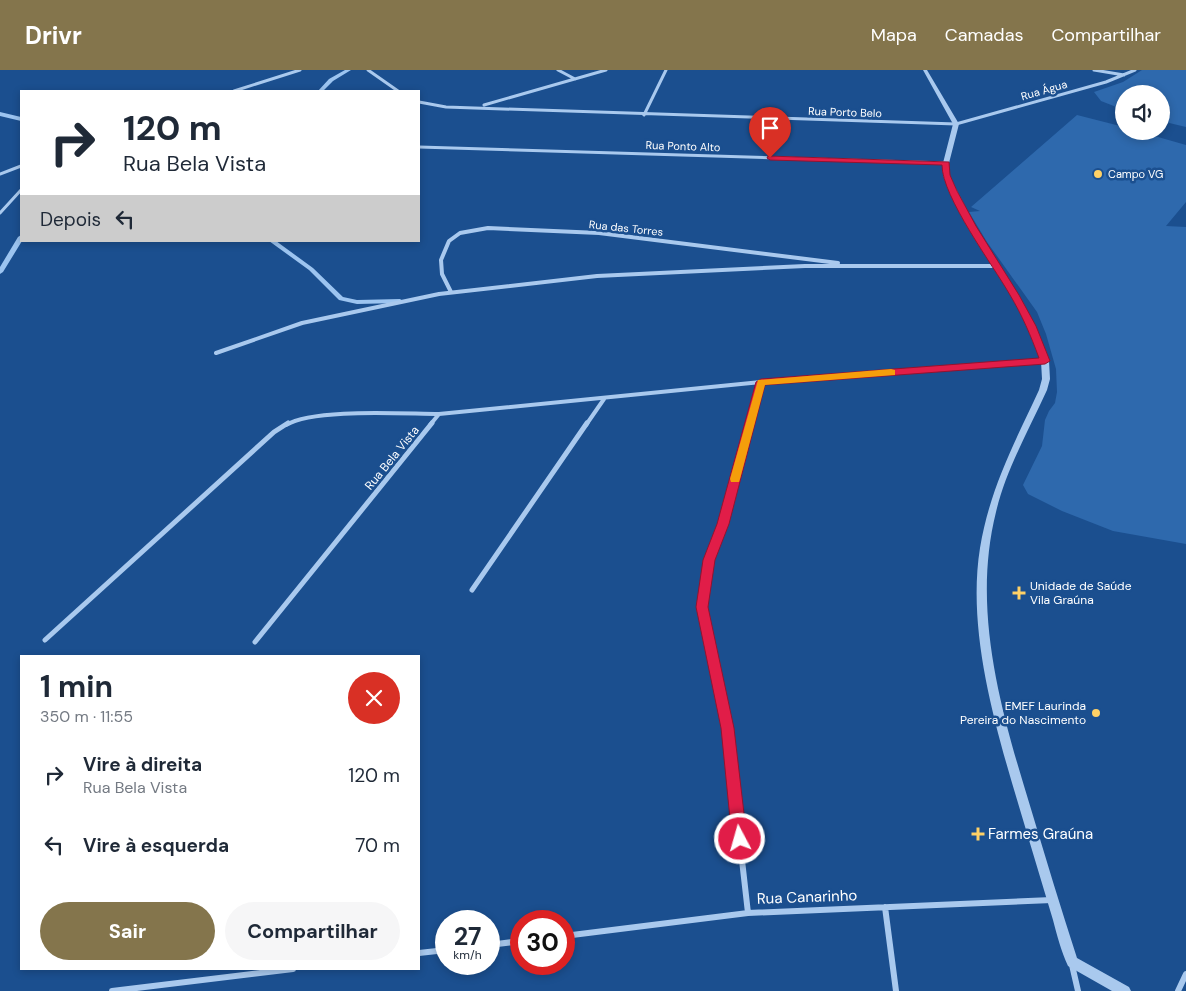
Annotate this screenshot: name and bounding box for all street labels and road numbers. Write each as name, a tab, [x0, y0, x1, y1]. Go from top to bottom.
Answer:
street label: Rua Água	[1019, 77, 1069, 103]
street label: Rua Porto Belo	[808, 104, 882, 120]
street label: Rua Ponto Alto	[645, 138, 721, 154]
street label: Rua das Torres	[588, 217, 664, 239]
street label: Rua Bela Vista	[361, 423, 423, 493]
street label: Rua Canarinho	[756, 885, 858, 909]

